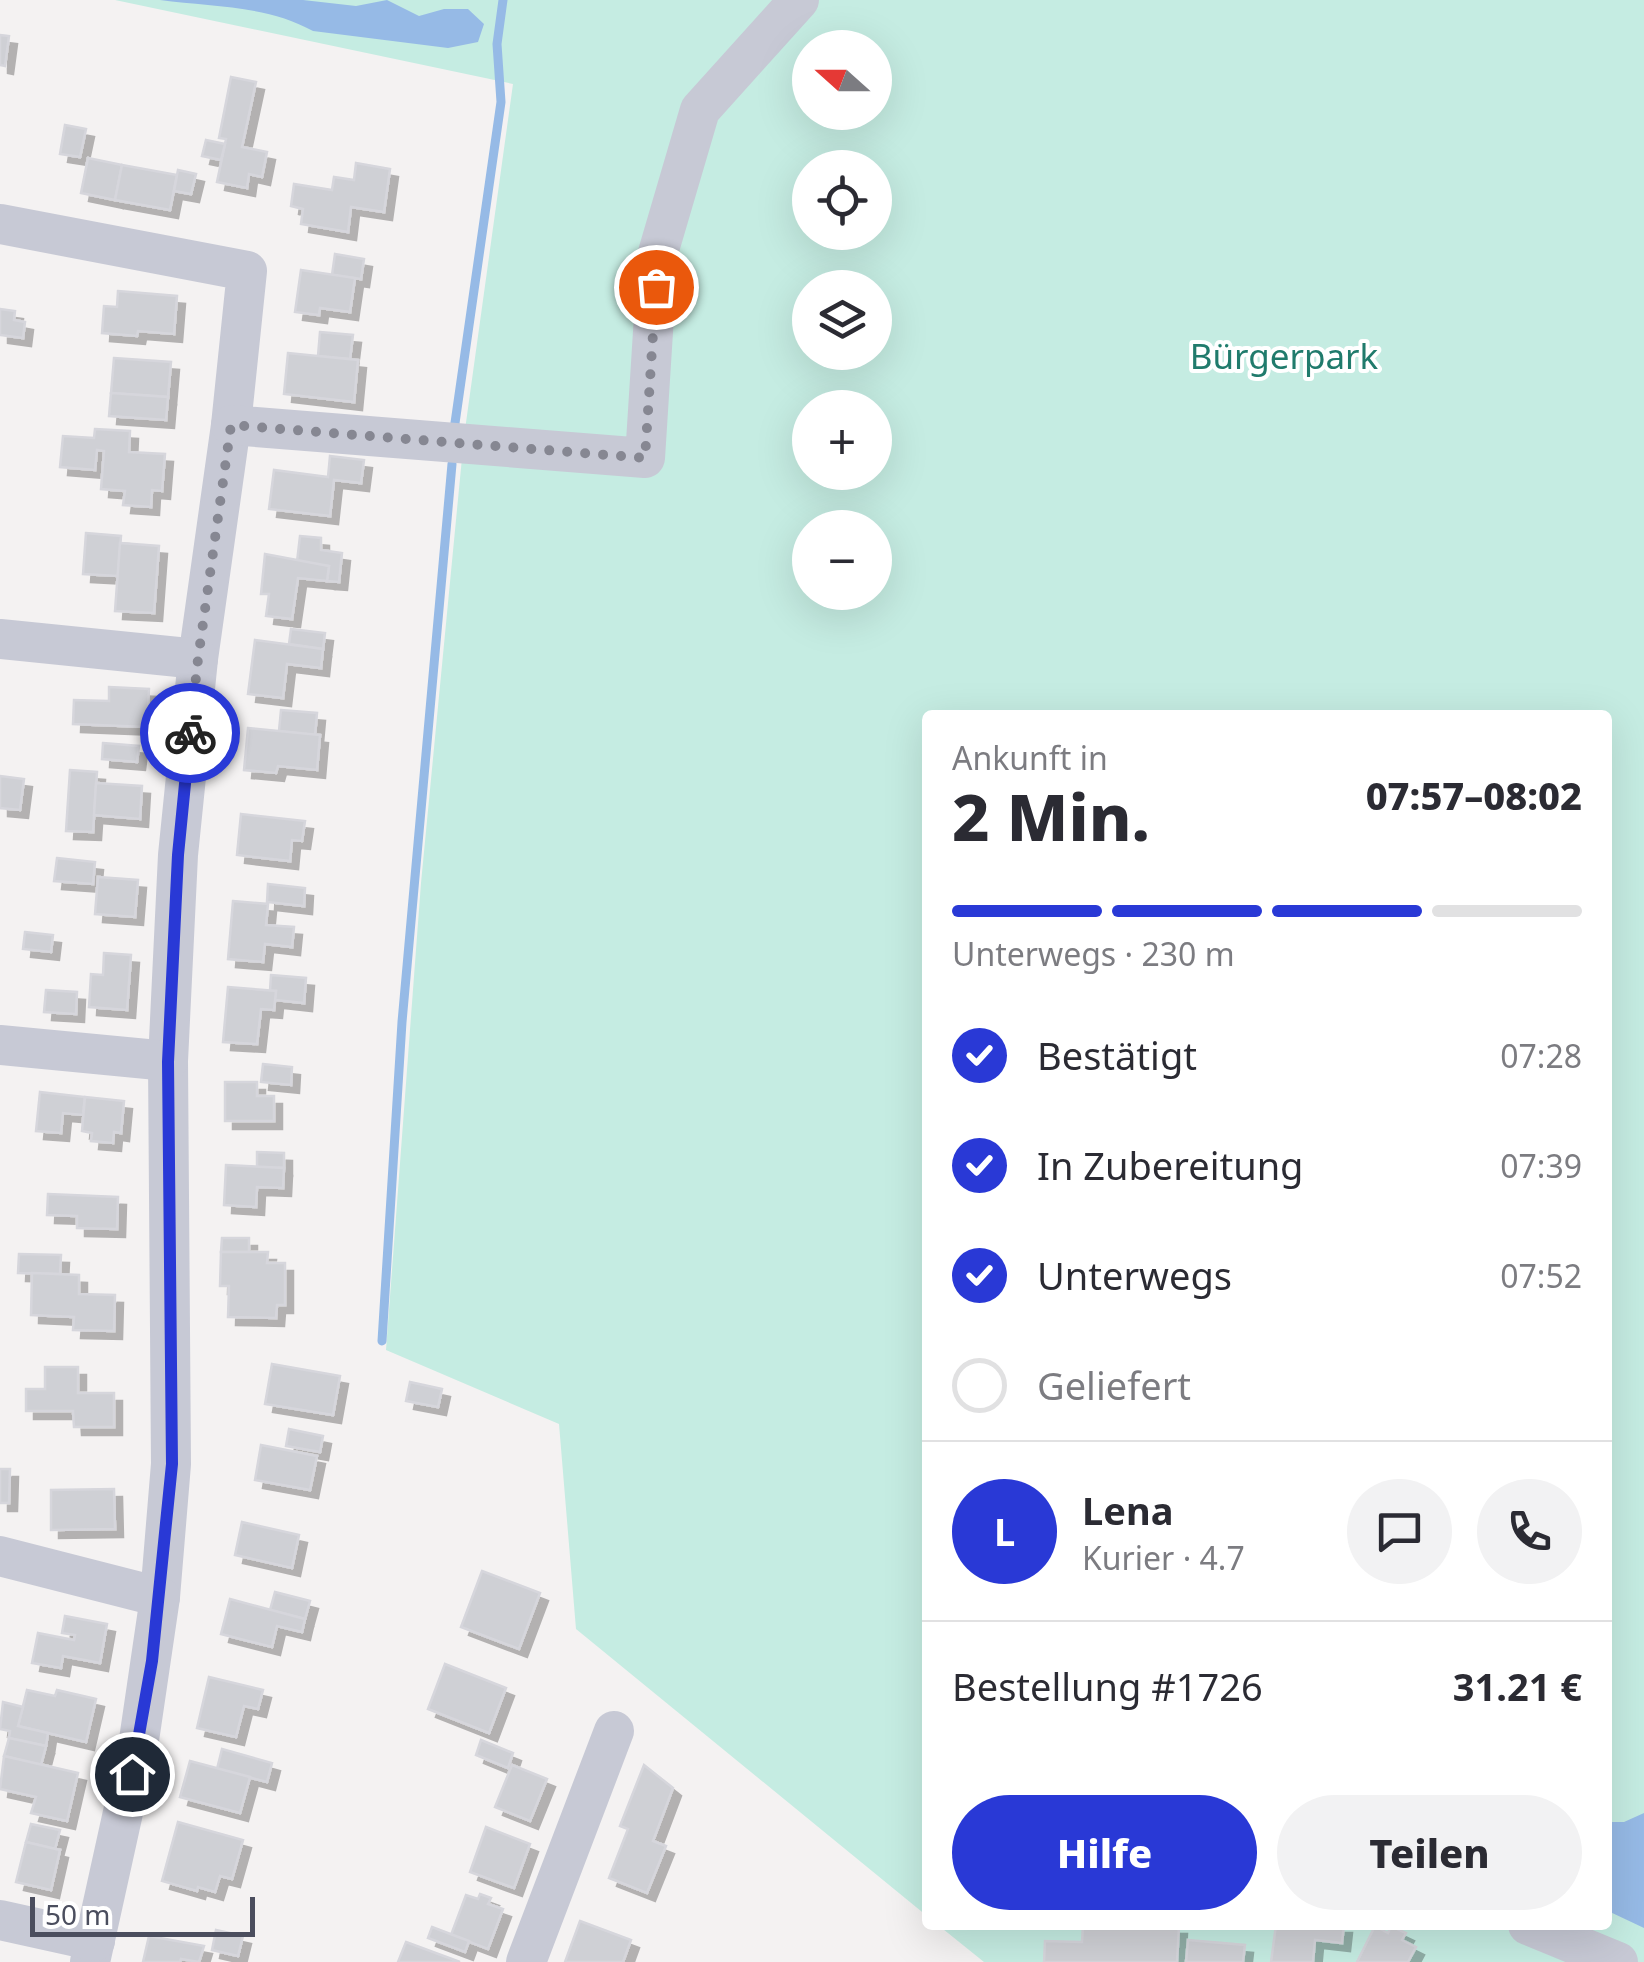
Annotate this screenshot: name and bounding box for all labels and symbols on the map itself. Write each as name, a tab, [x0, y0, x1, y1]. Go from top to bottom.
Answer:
north arrow	[792, 30, 892, 130]
pin	[614, 245, 699, 330]
park label: Bürgerpark	[1190, 332, 1379, 379]
courier	[140, 683, 240, 783]
pin	[90, 1732, 175, 1817]
scale bar	[30, 1892, 255, 1936]

